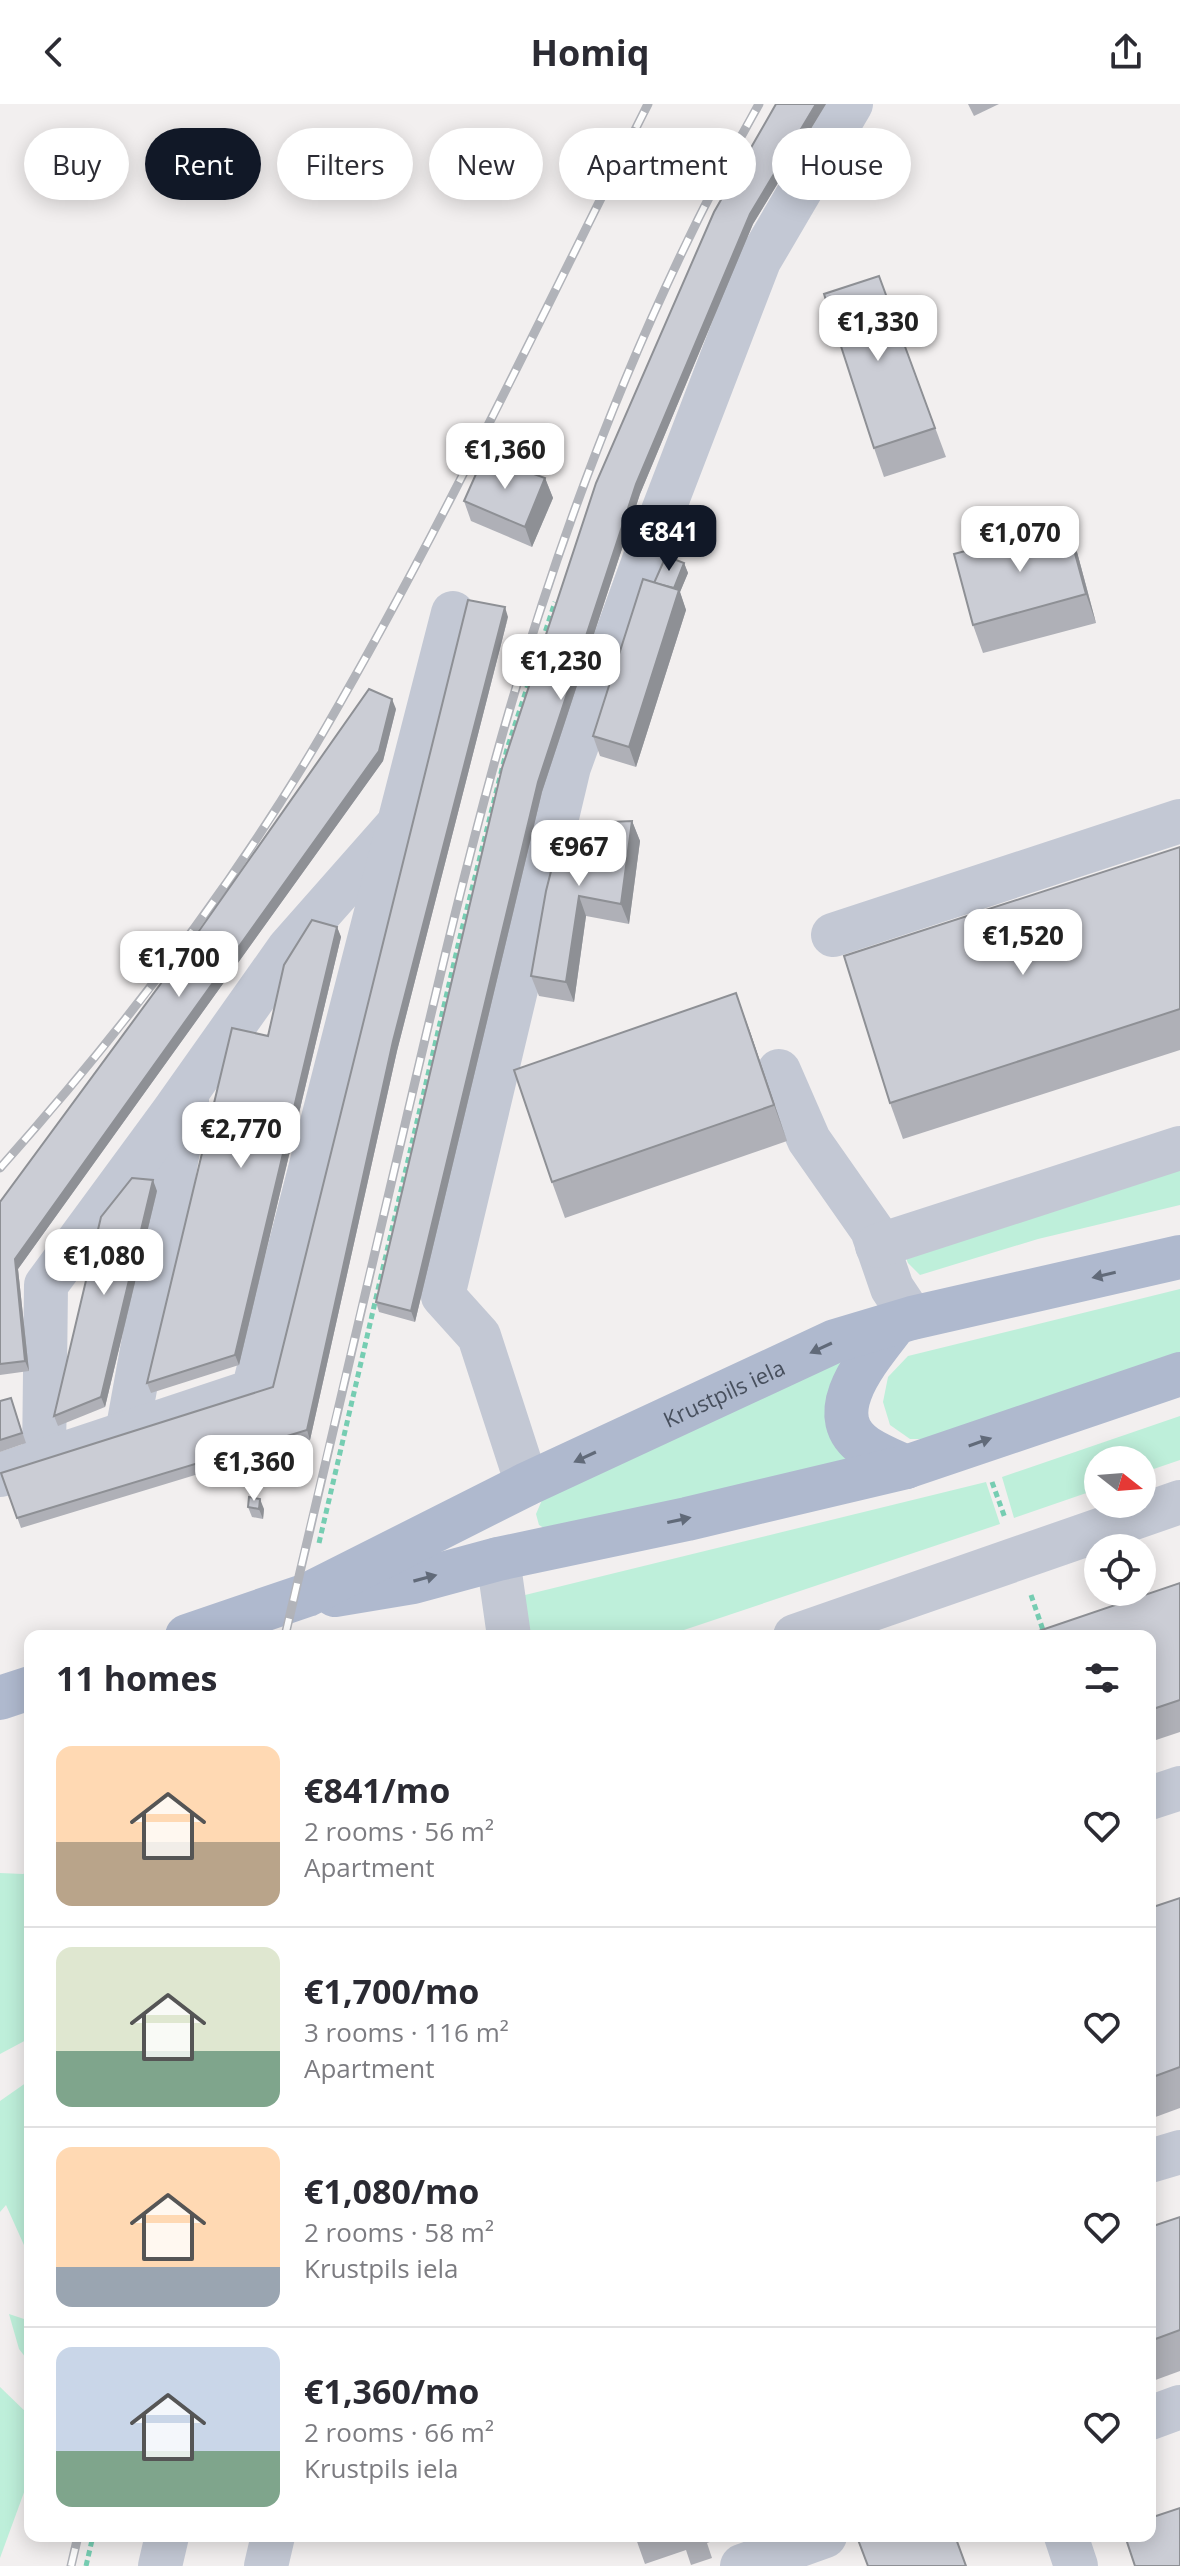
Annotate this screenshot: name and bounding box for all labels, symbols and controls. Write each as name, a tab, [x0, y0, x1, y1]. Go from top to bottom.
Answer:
text: Homiq	[531, 28, 649, 77]
icon: back	[32, 30, 76, 74]
icon: share	[1104, 30, 1148, 74]
chip: Buy	[24, 128, 129, 200]
chip: Rent	[145, 128, 261, 200]
chip: Filters	[277, 128, 413, 200]
chip: New	[429, 128, 543, 200]
chip: Apartment	[559, 128, 756, 200]
chip: House	[772, 128, 911, 200]
pin: €1,330	[813, 295, 943, 363]
text: €1,330	[837, 303, 919, 339]
pin: €1,360	[440, 423, 570, 491]
text: €1,360	[464, 431, 546, 467]
pin: €841	[622, 505, 716, 573]
pin: €1,070	[955, 506, 1085, 574]
text: €841	[639, 513, 699, 549]
text: €1,070	[979, 514, 1061, 550]
pin: €1,230	[496, 634, 626, 702]
text: €1,230	[520, 642, 602, 678]
pin: €967	[532, 820, 626, 888]
text: €967	[549, 828, 609, 864]
pin: €1,520	[958, 909, 1088, 977]
text: €1,520	[982, 917, 1064, 953]
pin: €1,700	[114, 931, 244, 999]
text: €1,700	[138, 939, 220, 975]
pin: €2,770	[176, 1102, 306, 1170]
text: €2,770	[200, 1110, 282, 1146]
pin: €1,080	[39, 1229, 169, 1297]
text: €1,080	[63, 1237, 145, 1273]
one-way arrow	[1091, 1269, 1116, 1282]
one-way arrow	[809, 1341, 833, 1355]
street label: Krustpils iela	[658, 1352, 789, 1434]
pin: €1,360	[189, 1435, 319, 1503]
one-way arrow	[968, 1435, 992, 1447]
text: €1,360	[213, 1443, 295, 1479]
north arrow	[1084, 1446, 1156, 1518]
map controls	[1084, 1446, 1156, 1606]
one-way arrow	[573, 1450, 597, 1464]
one-way arrow	[666, 1513, 691, 1526]
button: locate	[1084, 1534, 1156, 1606]
one-way arrow	[413, 1572, 438, 1584]
text: 11 homes	[56, 1655, 217, 1701]
icon: filters	[1080, 1656, 1124, 1700]
text: €841/mo	[304, 1767, 450, 1813]
icon: home	[120, 1778, 216, 1874]
icon: heart	[1080, 1804, 1124, 1848]
text: 2 rooms · 56 m²	[304, 1813, 494, 1849]
text: Apartment	[304, 1849, 435, 1885]
text: €1,700/mo	[304, 1968, 479, 2014]
icon: home	[120, 1979, 216, 2075]
icon: heart	[1080, 2005, 1124, 2049]
text: 3 rooms · 116 m²	[304, 2014, 509, 2050]
text: Apartment	[304, 2050, 435, 2086]
text: €1,080/mo	[304, 2168, 479, 2214]
icon: home	[120, 2179, 216, 2275]
icon: heart	[1080, 2205, 1124, 2249]
text: 2 rooms · 58 m²	[304, 2214, 494, 2250]
text: Krustpils iela	[304, 2250, 459, 2286]
text: €1,360/mo	[304, 2368, 479, 2414]
icon: home	[120, 2379, 216, 2475]
icon: heart	[1080, 2405, 1124, 2449]
text: 2 rooms · 66 m²	[304, 2414, 494, 2450]
text: Krustpils iela	[304, 2450, 459, 2486]

